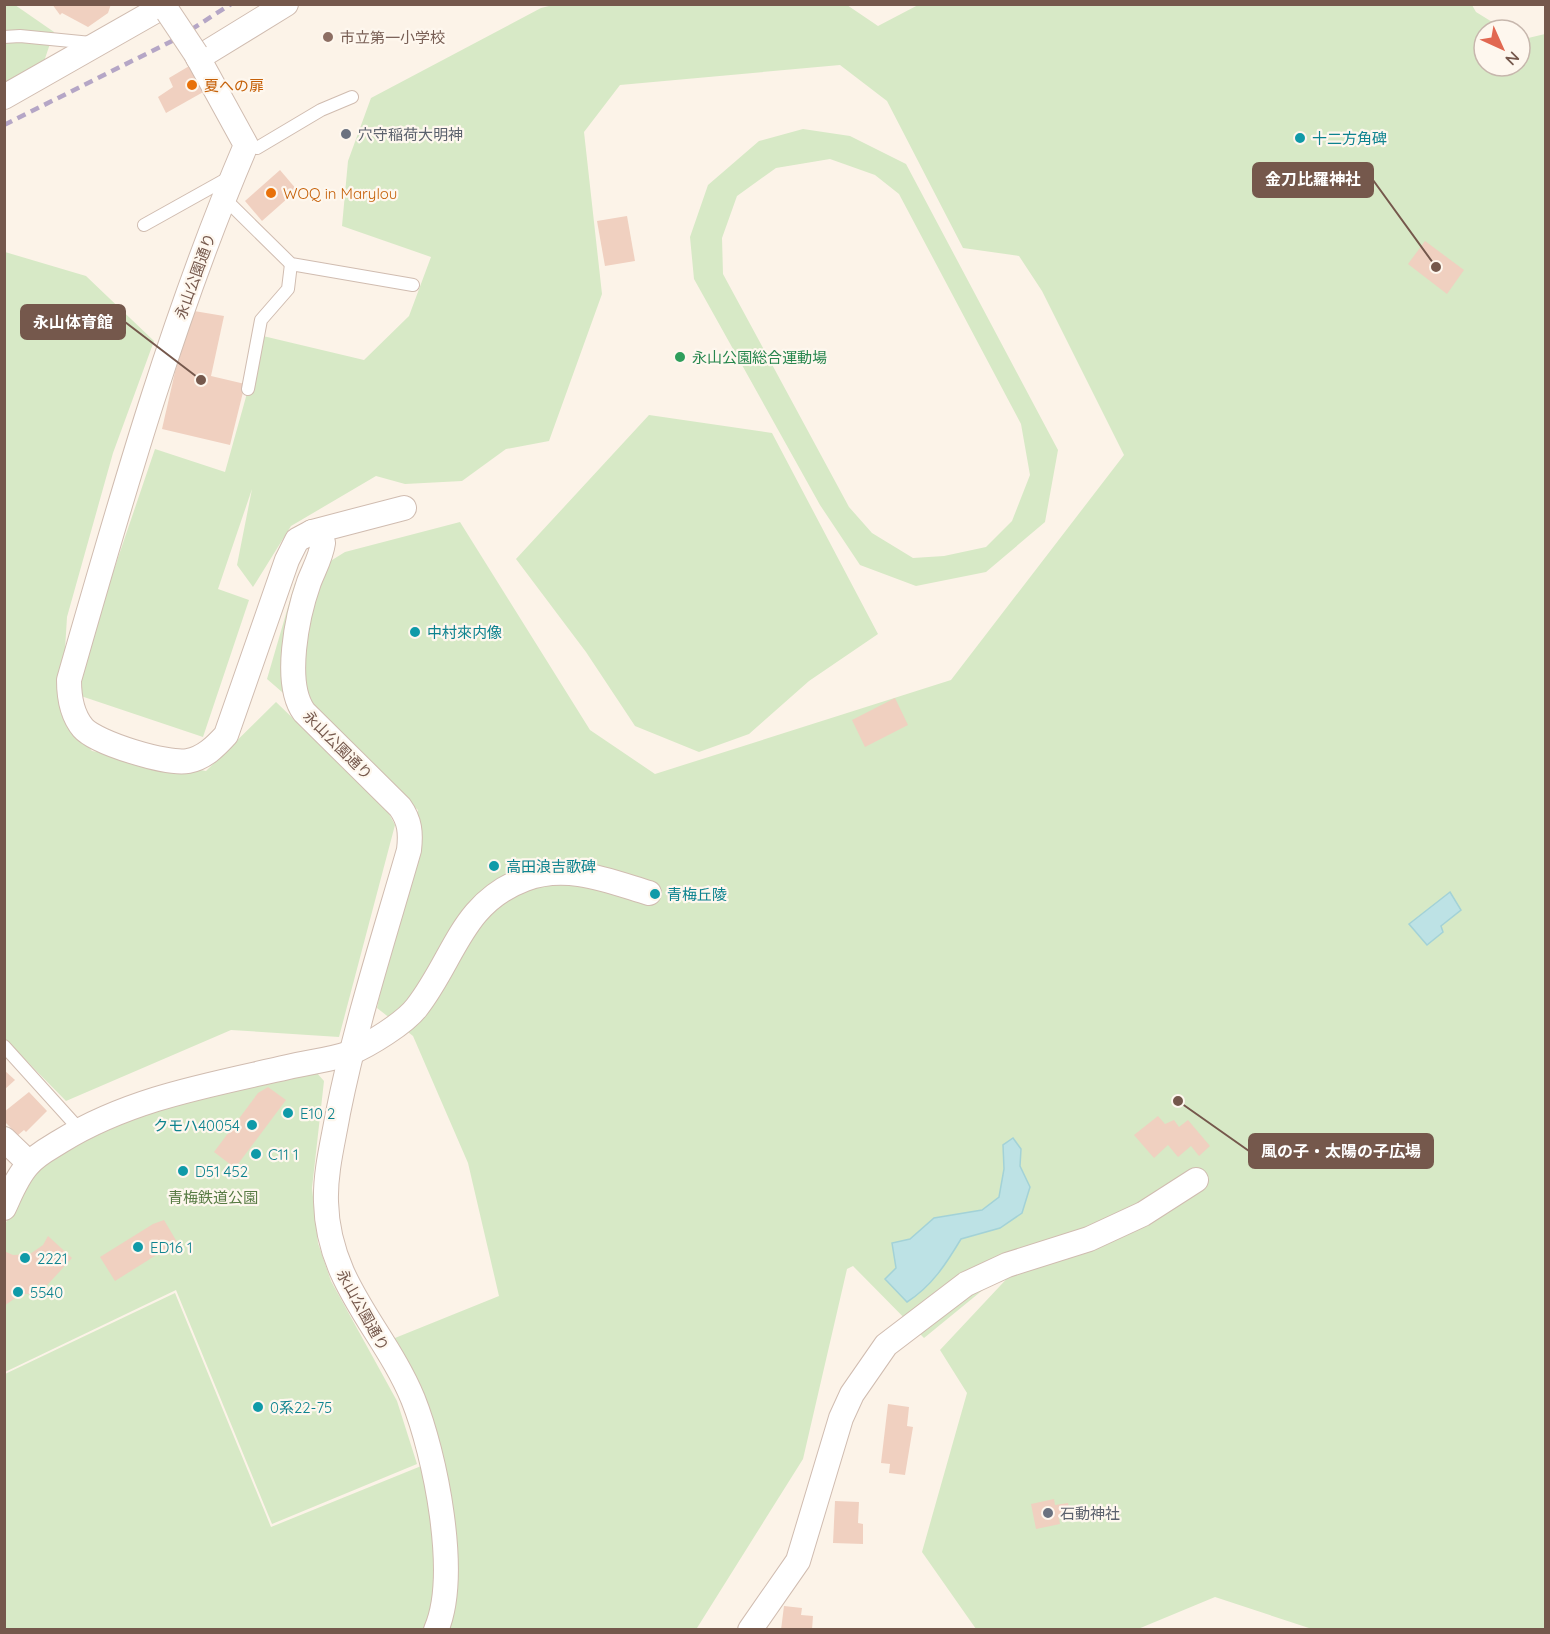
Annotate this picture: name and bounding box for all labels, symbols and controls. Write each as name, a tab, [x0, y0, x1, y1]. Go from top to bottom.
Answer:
north arrow	[1472, 18, 1532, 78]
place label: 市立第一小学校	[340, 28, 445, 47]
marker: 市立第一小学校	[321, 30, 335, 44]
text: N	[1501, 47, 1524, 70]
place label: 夏への扉	[204, 76, 264, 95]
marker: 夏への扉	[185, 78, 199, 92]
place label: 穴守稲荷大明神	[358, 125, 463, 144]
marker: 穴守稲荷大明神	[339, 127, 353, 141]
place label: 十二方角碑	[1312, 129, 1387, 148]
marker: 十二方角碑	[1293, 131, 1307, 145]
callout: 金刀比羅神社	[1253, 163, 1373, 197]
text: 金刀比羅神社	[1265, 169, 1361, 189]
place label: WOQ in Marylou	[283, 184, 397, 203]
marker: WOQ in Marylou	[264, 186, 278, 200]
street label: 永山公園通り	[171, 230, 219, 322]
callout: 永山体育館	[21, 305, 125, 339]
text: 永山体育館	[33, 312, 113, 332]
place label: 永山公園総合運動場	[692, 348, 827, 367]
marker: 永山公園総合運動場	[673, 350, 687, 364]
place label: 中村來内像	[427, 623, 502, 642]
marker: 中村來内像	[408, 625, 422, 639]
street label: 永山公園通り	[299, 706, 377, 784]
place label: 高田浪吉歌碑	[506, 857, 596, 876]
marker: 高田浪吉歌碑	[487, 859, 501, 873]
place label: 青梅丘陵	[667, 885, 727, 904]
marker: 青梅丘陵	[648, 887, 662, 901]
place label: E10 2	[300, 1104, 335, 1123]
marker: E10 2	[281, 1106, 295, 1120]
place label: クモハ40054	[153, 1116, 240, 1135]
marker: クモハ40054	[245, 1118, 259, 1132]
callout: 風の子・太陽の子広場	[1249, 1134, 1433, 1168]
text: 風の子・太陽の子広場	[1261, 1141, 1421, 1161]
place label: C11 1	[268, 1145, 299, 1164]
marker: C11 1	[249, 1147, 263, 1161]
place label: D51 452	[195, 1162, 248, 1181]
marker: D51 452	[176, 1164, 190, 1178]
park label: 青梅鉄道公園	[168, 1188, 258, 1207]
place label: ED16 1	[150, 1238, 193, 1257]
marker: ED16 1	[131, 1240, 145, 1254]
place label: 2221	[37, 1249, 67, 1268]
marker: 2221	[18, 1251, 32, 1265]
street label: 永山公園通り	[333, 1266, 393, 1354]
place label: 5540	[30, 1283, 63, 1302]
marker: 5540	[11, 1285, 25, 1299]
place label: 0系22-75	[270, 1398, 332, 1417]
marker: 0系22-75	[251, 1400, 265, 1414]
place label: 石動神社	[1060, 1504, 1120, 1523]
marker: 石動神社	[1041, 1506, 1055, 1520]

